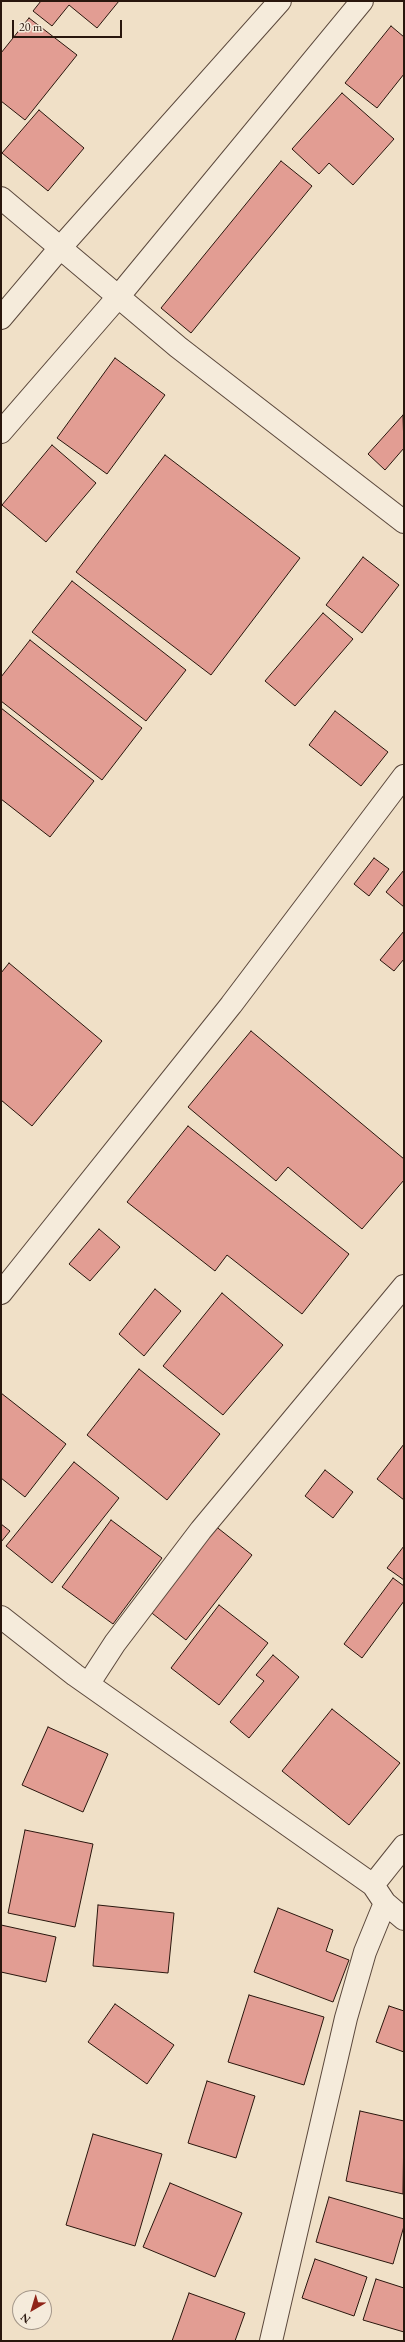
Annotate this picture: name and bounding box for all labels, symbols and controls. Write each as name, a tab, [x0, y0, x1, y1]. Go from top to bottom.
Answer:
scale bar	[14, 12, 124, 38]
text: 20 m	[19, 19, 42, 35]
north arrow	[12, 2290, 52, 2330]
text: N	[17, 2310, 33, 2327]

